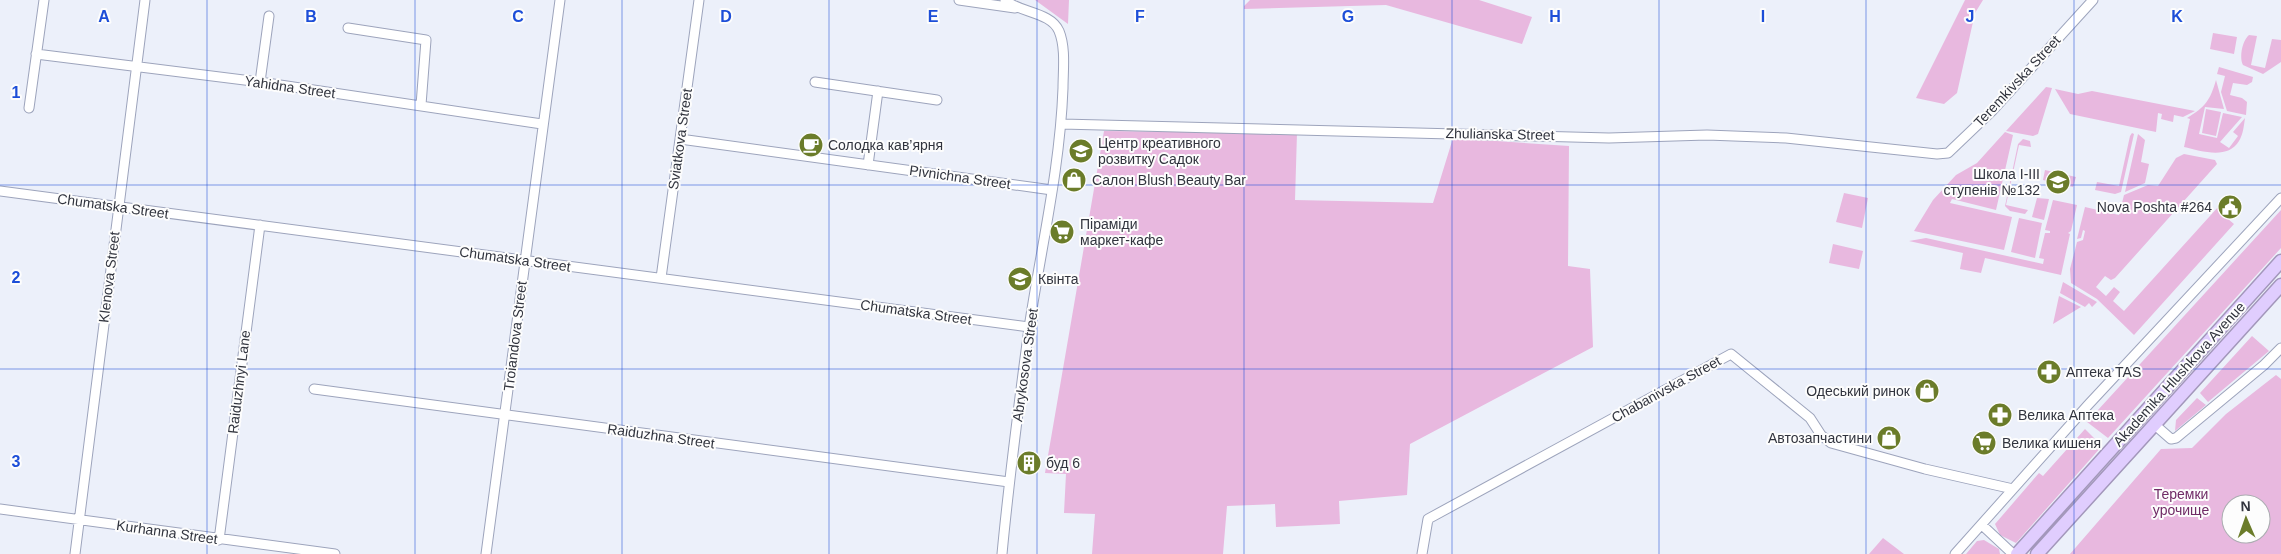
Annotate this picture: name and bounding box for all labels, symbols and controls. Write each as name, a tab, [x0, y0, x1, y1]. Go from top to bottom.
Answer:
text: A	[98, 8, 110, 25]
text: B	[305, 8, 317, 25]
text: C	[512, 8, 524, 25]
text: D	[720, 8, 732, 25]
text: E	[928, 8, 939, 25]
text: F	[1135, 8, 1145, 25]
text: G	[1342, 8, 1354, 25]
text: H	[1549, 8, 1561, 25]
text: I	[1761, 8, 1765, 25]
text: J	[1966, 8, 1974, 25]
text: K	[2171, 8, 2183, 25]
street label: Teremkivska Street	[1971, 32, 2064, 130]
street label: Yahidna Street	[244, 73, 337, 101]
text: 1	[12, 84, 21, 101]
street label: Sviatkova Street	[665, 87, 695, 191]
street label: Zhulianska Street	[1445, 125, 1555, 143]
cafe icon: Солодка кав’ярня	[798, 132, 824, 158]
place label: Центр креативного розвитку Садок	[1098, 135, 1221, 167]
place label: Солодка кав’ярня	[828, 137, 943, 153]
school or university icon: Центр креативного розвитку Садок	[1068, 138, 1094, 164]
street label: Pivnichna Street	[908, 162, 1012, 192]
place label: Школа І-ІІІ ступенів №132	[1944, 166, 2040, 198]
shop icon: Салон Blush Beauty Bar	[1061, 167, 1087, 193]
school or university icon: Школа І-ІІІ ступенів №132	[2045, 169, 2071, 195]
place label: Салон Blush Beauty Bar	[1092, 172, 1246, 188]
street label: Chumatska Street	[56, 190, 170, 222]
public building icon: Nova Poshta #264	[2217, 194, 2243, 220]
place label: Nova Poshta #264	[2097, 199, 2212, 215]
place label: Піраміди маркет-кафе	[1080, 216, 1164, 248]
supermarket icon: Піраміди маркет-кафе	[1049, 219, 1075, 245]
street label: Klenova Street	[95, 230, 123, 324]
street label: Chumatska Street	[458, 243, 572, 275]
school or university icon: Квінта	[1007, 266, 1033, 292]
text: 2	[12, 269, 21, 286]
place label: Квінта	[1038, 271, 1079, 287]
street label: Troiandova Street	[500, 280, 530, 392]
street label: Chumatska Street	[859, 296, 973, 328]
street label: Akademika Hlushkova Avenue	[2110, 298, 2248, 450]
street label: Abrykosova Street	[1009, 307, 1041, 423]
street label: Raiduzhnyi Lane	[225, 329, 253, 435]
street label: Chabanivska Street	[1609, 352, 1723, 426]
pharmacy icon: Аптека TAS	[2036, 359, 2062, 385]
place label: Аптека TAS	[2066, 364, 2141, 380]
shop icon: Одеський ринок	[1914, 378, 1940, 404]
place label: Одеський ринок	[1806, 383, 1911, 399]
pharmacy icon: Велика Аптека	[1987, 402, 2013, 428]
place label: Велика Аптека	[2018, 407, 2114, 423]
street label: Raiduzhna Street	[606, 421, 716, 451]
shop icon: Автозапчастини	[1876, 425, 1902, 451]
place label: Автозапчастини	[1768, 430, 1872, 446]
supermarket icon: Велика кишеня	[1971, 430, 1997, 456]
place label: Велика кишеня	[2002, 435, 2101, 451]
building icon: буд 6	[1016, 450, 1042, 476]
text: 3	[12, 453, 21, 470]
place label: буд 6	[1046, 455, 1080, 471]
park label: Теремки урочище	[2153, 486, 2209, 518]
north arrow	[2221, 494, 2271, 544]
text: N	[2240, 498, 2251, 514]
street label: Kurhanna Street	[115, 517, 219, 547]

